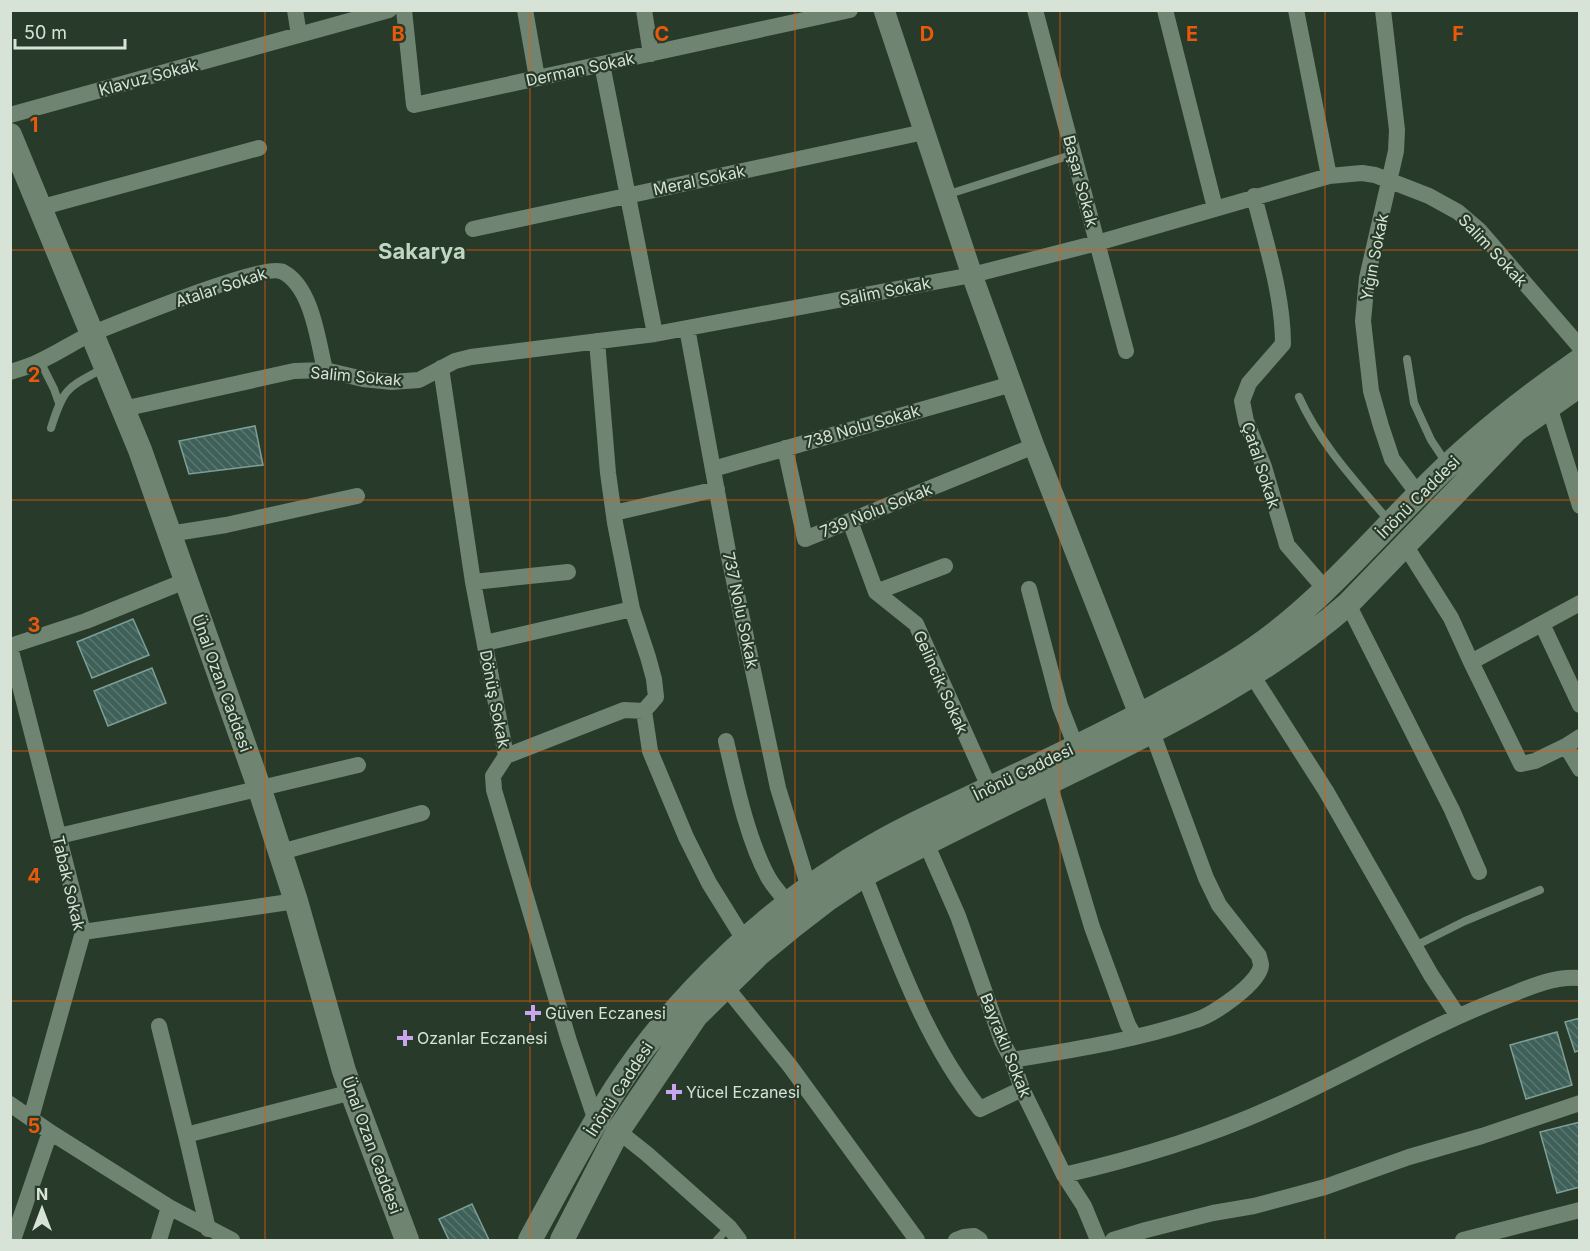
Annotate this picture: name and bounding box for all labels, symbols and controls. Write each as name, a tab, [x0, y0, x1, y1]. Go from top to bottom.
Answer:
scale bar	[15, 12, 124, 50]
text: 50 m	[24, 22, 67, 43]
text: B	[391, 22, 405, 46]
text: C	[655, 22, 669, 46]
text: D	[920, 22, 934, 46]
text: E	[1186, 22, 1198, 46]
text: F	[1452, 22, 1464, 46]
street label: Derman Sokak	[524, 48, 636, 90]
street label: Klavuz Sokak	[96, 54, 200, 100]
text: 1	[30, 113, 38, 137]
street label: Başar Sokak	[1059, 133, 1103, 229]
street label: Meral Sokak	[651, 160, 747, 200]
street label: Salim Sokak	[1454, 210, 1532, 291]
street label: Yığın Sokak	[1356, 212, 1392, 302]
district label: Sakarya	[378, 238, 466, 264]
street label: Atalar Sokak	[173, 263, 269, 311]
street label: Salim Sokak	[838, 272, 932, 310]
street label: Salim Sokak	[309, 362, 403, 390]
text: 2	[28, 363, 40, 387]
street label: 738 Nolu Sokak	[802, 400, 922, 452]
street label: Çatal Sokak	[1238, 419, 1284, 511]
street label: İnönü Caddesi	[1373, 452, 1463, 542]
street label: 739 Nolu Sokak	[817, 478, 935, 542]
street label: 737 Nolu Sokak	[719, 550, 763, 670]
street label: Ünal Ozan Caddesi	[188, 612, 256, 754]
text: 3	[28, 613, 40, 637]
street label: Gelincik Sokak	[909, 627, 973, 737]
street label: Dönüş Sokak	[476, 648, 514, 750]
street label: İnönü Caddesi	[970, 739, 1076, 805]
street label: Tabak Sokak	[48, 834, 90, 933]
text: 4	[27, 864, 41, 888]
street label: Bayraklı Sokak	[976, 990, 1036, 1100]
place label: Güven Eczanesi	[545, 1003, 666, 1023]
marker: Güven Eczanesi	[526, 1006, 540, 1020]
place label: Ozanlar Eczanesi	[417, 1028, 547, 1048]
marker: Ozanlar Eczanesi	[398, 1031, 412, 1045]
street label: İnönü Caddesi	[581, 1038, 657, 1140]
street label: Ünal Ozan Caddesi	[338, 1074, 406, 1216]
place label: Yücel Eczanesi	[686, 1082, 800, 1102]
marker: Yücel Eczanesi	[667, 1085, 681, 1099]
text: 5	[28, 1114, 40, 1138]
north arrow	[12, 1179, 72, 1239]
text: N	[36, 1184, 48, 1204]

